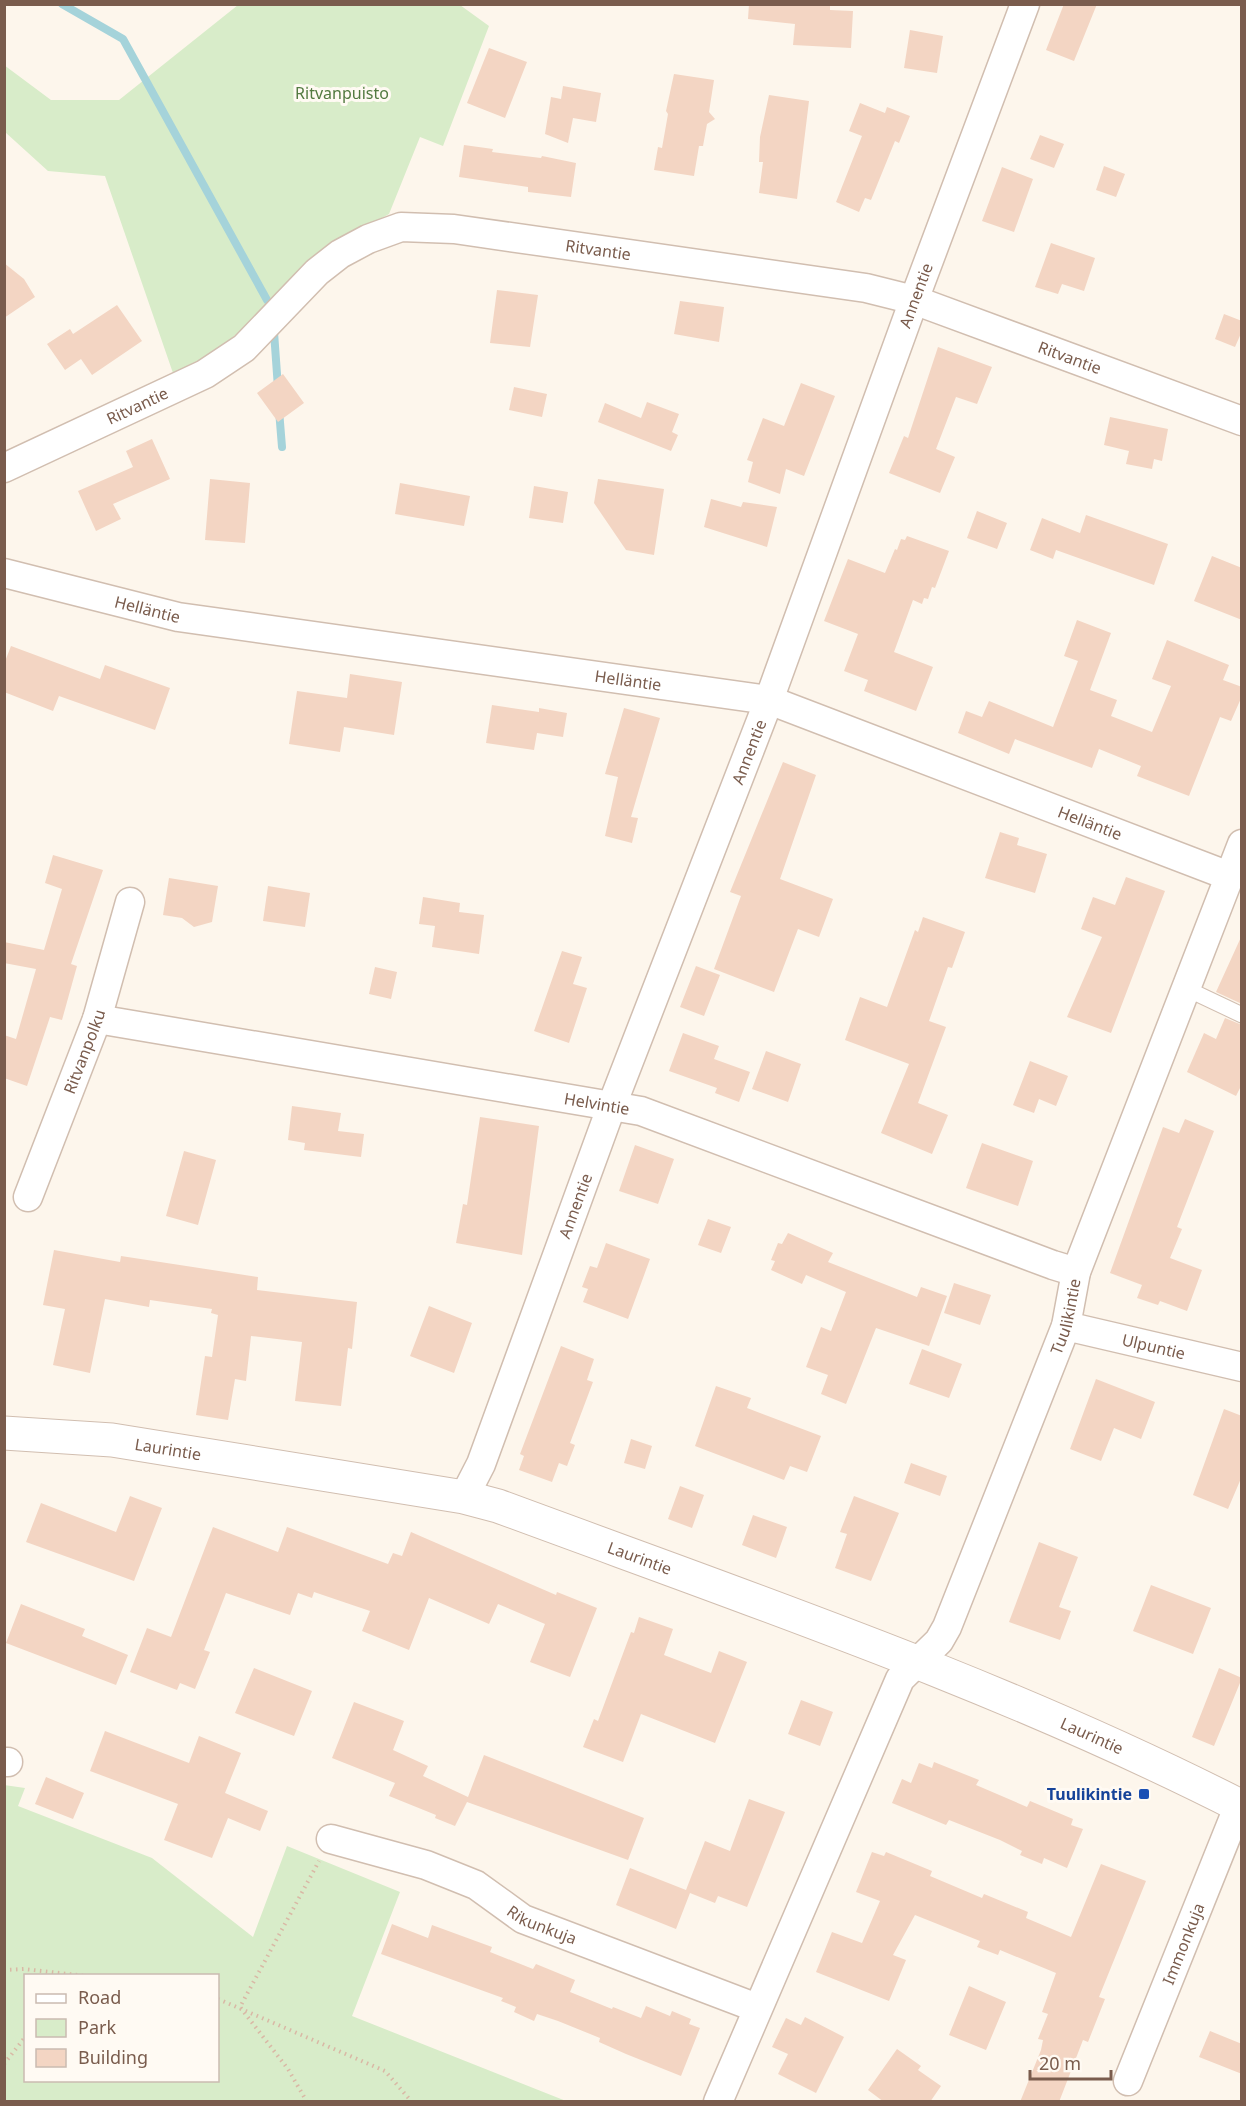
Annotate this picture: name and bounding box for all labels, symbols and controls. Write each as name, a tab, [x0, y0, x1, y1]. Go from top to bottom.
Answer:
park label: Ritvanpuisto	[295, 82, 389, 104]
street label: Ritvantie	[564, 234, 632, 265]
street label: Annentie	[894, 260, 938, 331]
street label: Ritvantie	[1035, 336, 1104, 379]
street label: Ritvantie	[103, 382, 172, 430]
street label: Helläntie	[112, 590, 183, 628]
street label: Helläntie	[593, 665, 663, 696]
street label: Annentie	[726, 716, 771, 788]
street label: Helläntie	[1055, 801, 1125, 845]
street label: Ritvanpolku	[58, 1007, 110, 1097]
street label: Helvintie	[562, 1087, 631, 1120]
street label: Annentie	[553, 1170, 597, 1241]
street label: Tuulikintie	[1045, 1277, 1086, 1358]
street label: Ulpuntie	[1120, 1328, 1188, 1364]
street label: Laurintie	[133, 1433, 203, 1465]
street label: Laurintie	[605, 1536, 675, 1580]
street label: Laurintie	[1057, 1712, 1127, 1759]
place label: Tuulikintie	[1047, 1783, 1132, 1805]
marker: Tuulikintie	[1137, 1787, 1151, 1801]
street label: Immonkuja	[1157, 1899, 1210, 1988]
street label: Rikunkuja	[502, 1900, 580, 1949]
legend	[24, 1974, 219, 2082]
text: Road	[78, 1985, 121, 2009]
text: Park	[78, 2015, 116, 2039]
scale bar	[1030, 2043, 1111, 2081]
text: Building	[78, 2045, 148, 2069]
text: 20 m	[1039, 2051, 1081, 2075]

